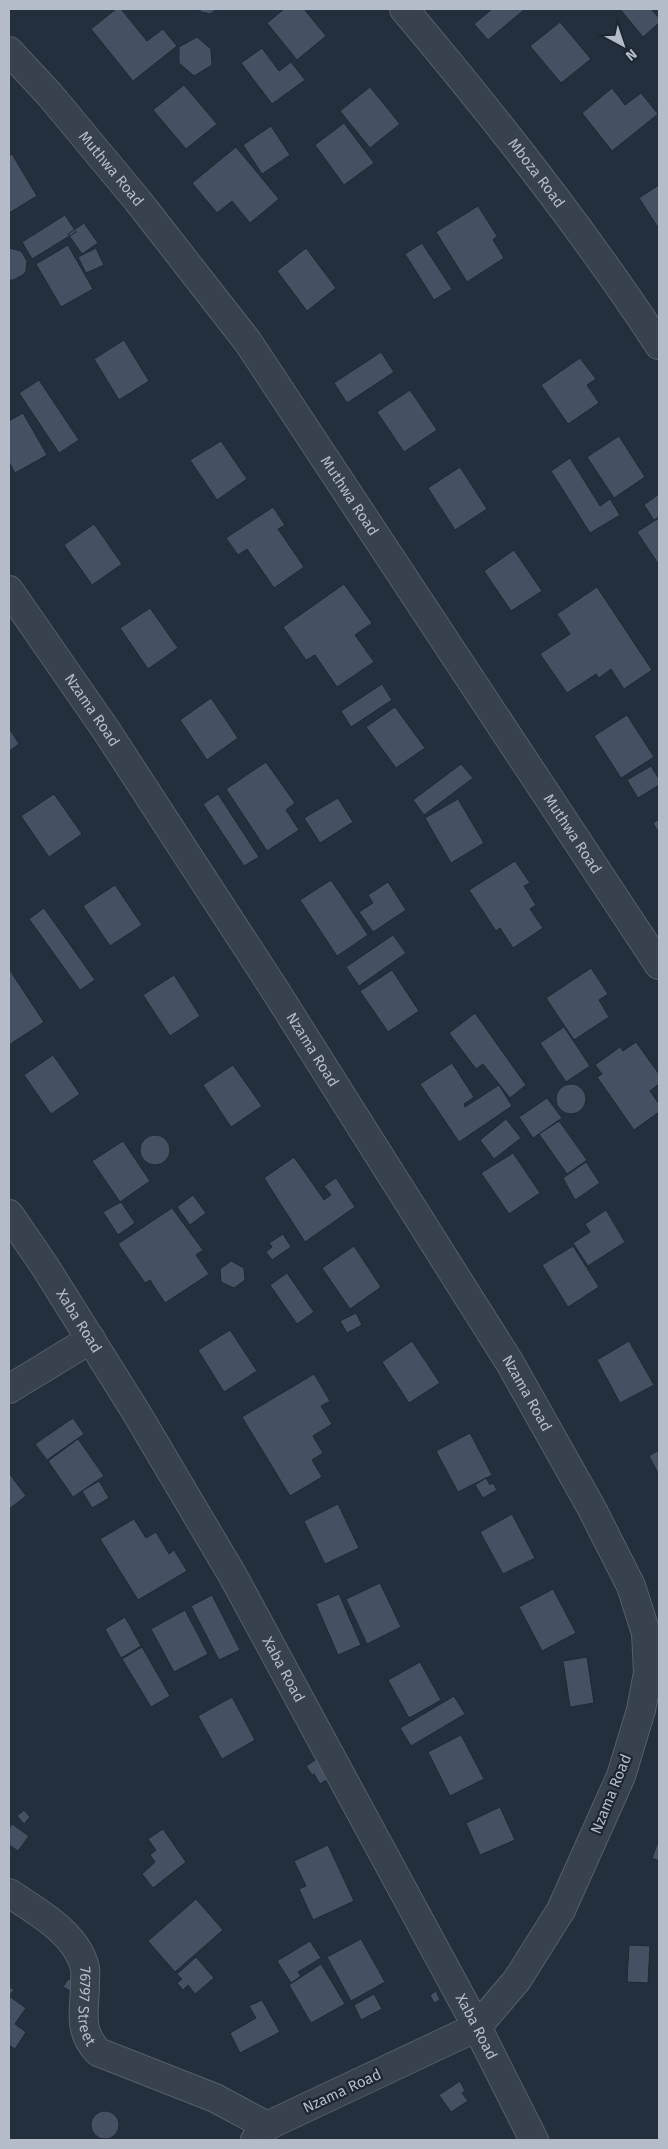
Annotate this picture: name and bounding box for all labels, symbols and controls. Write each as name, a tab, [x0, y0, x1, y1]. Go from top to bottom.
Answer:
north arrow	[598, 20, 648, 70]
text: N	[622, 45, 640, 64]
street label: Muthwa Road	[75, 128, 148, 210]
street label: Mboza Road	[504, 135, 569, 211]
street label: Muthwa Road	[317, 452, 382, 539]
street label: Nzama Road	[61, 670, 123, 750]
street label: Muthwa Road	[540, 791, 605, 877]
street label: Nzama Road	[282, 1009, 343, 1090]
street label: Xaba Road	[52, 1286, 106, 1356]
street label: Nzama Road	[498, 1352, 556, 1434]
street label: Xaba Road	[259, 1634, 309, 1705]
street label: Nzama Road	[587, 1752, 635, 1836]
street label: 76797 Street	[74, 1966, 100, 2050]
street label: Xaba Road	[452, 1991, 501, 2063]
street label: Nzama Road	[300, 2065, 384, 2117]

